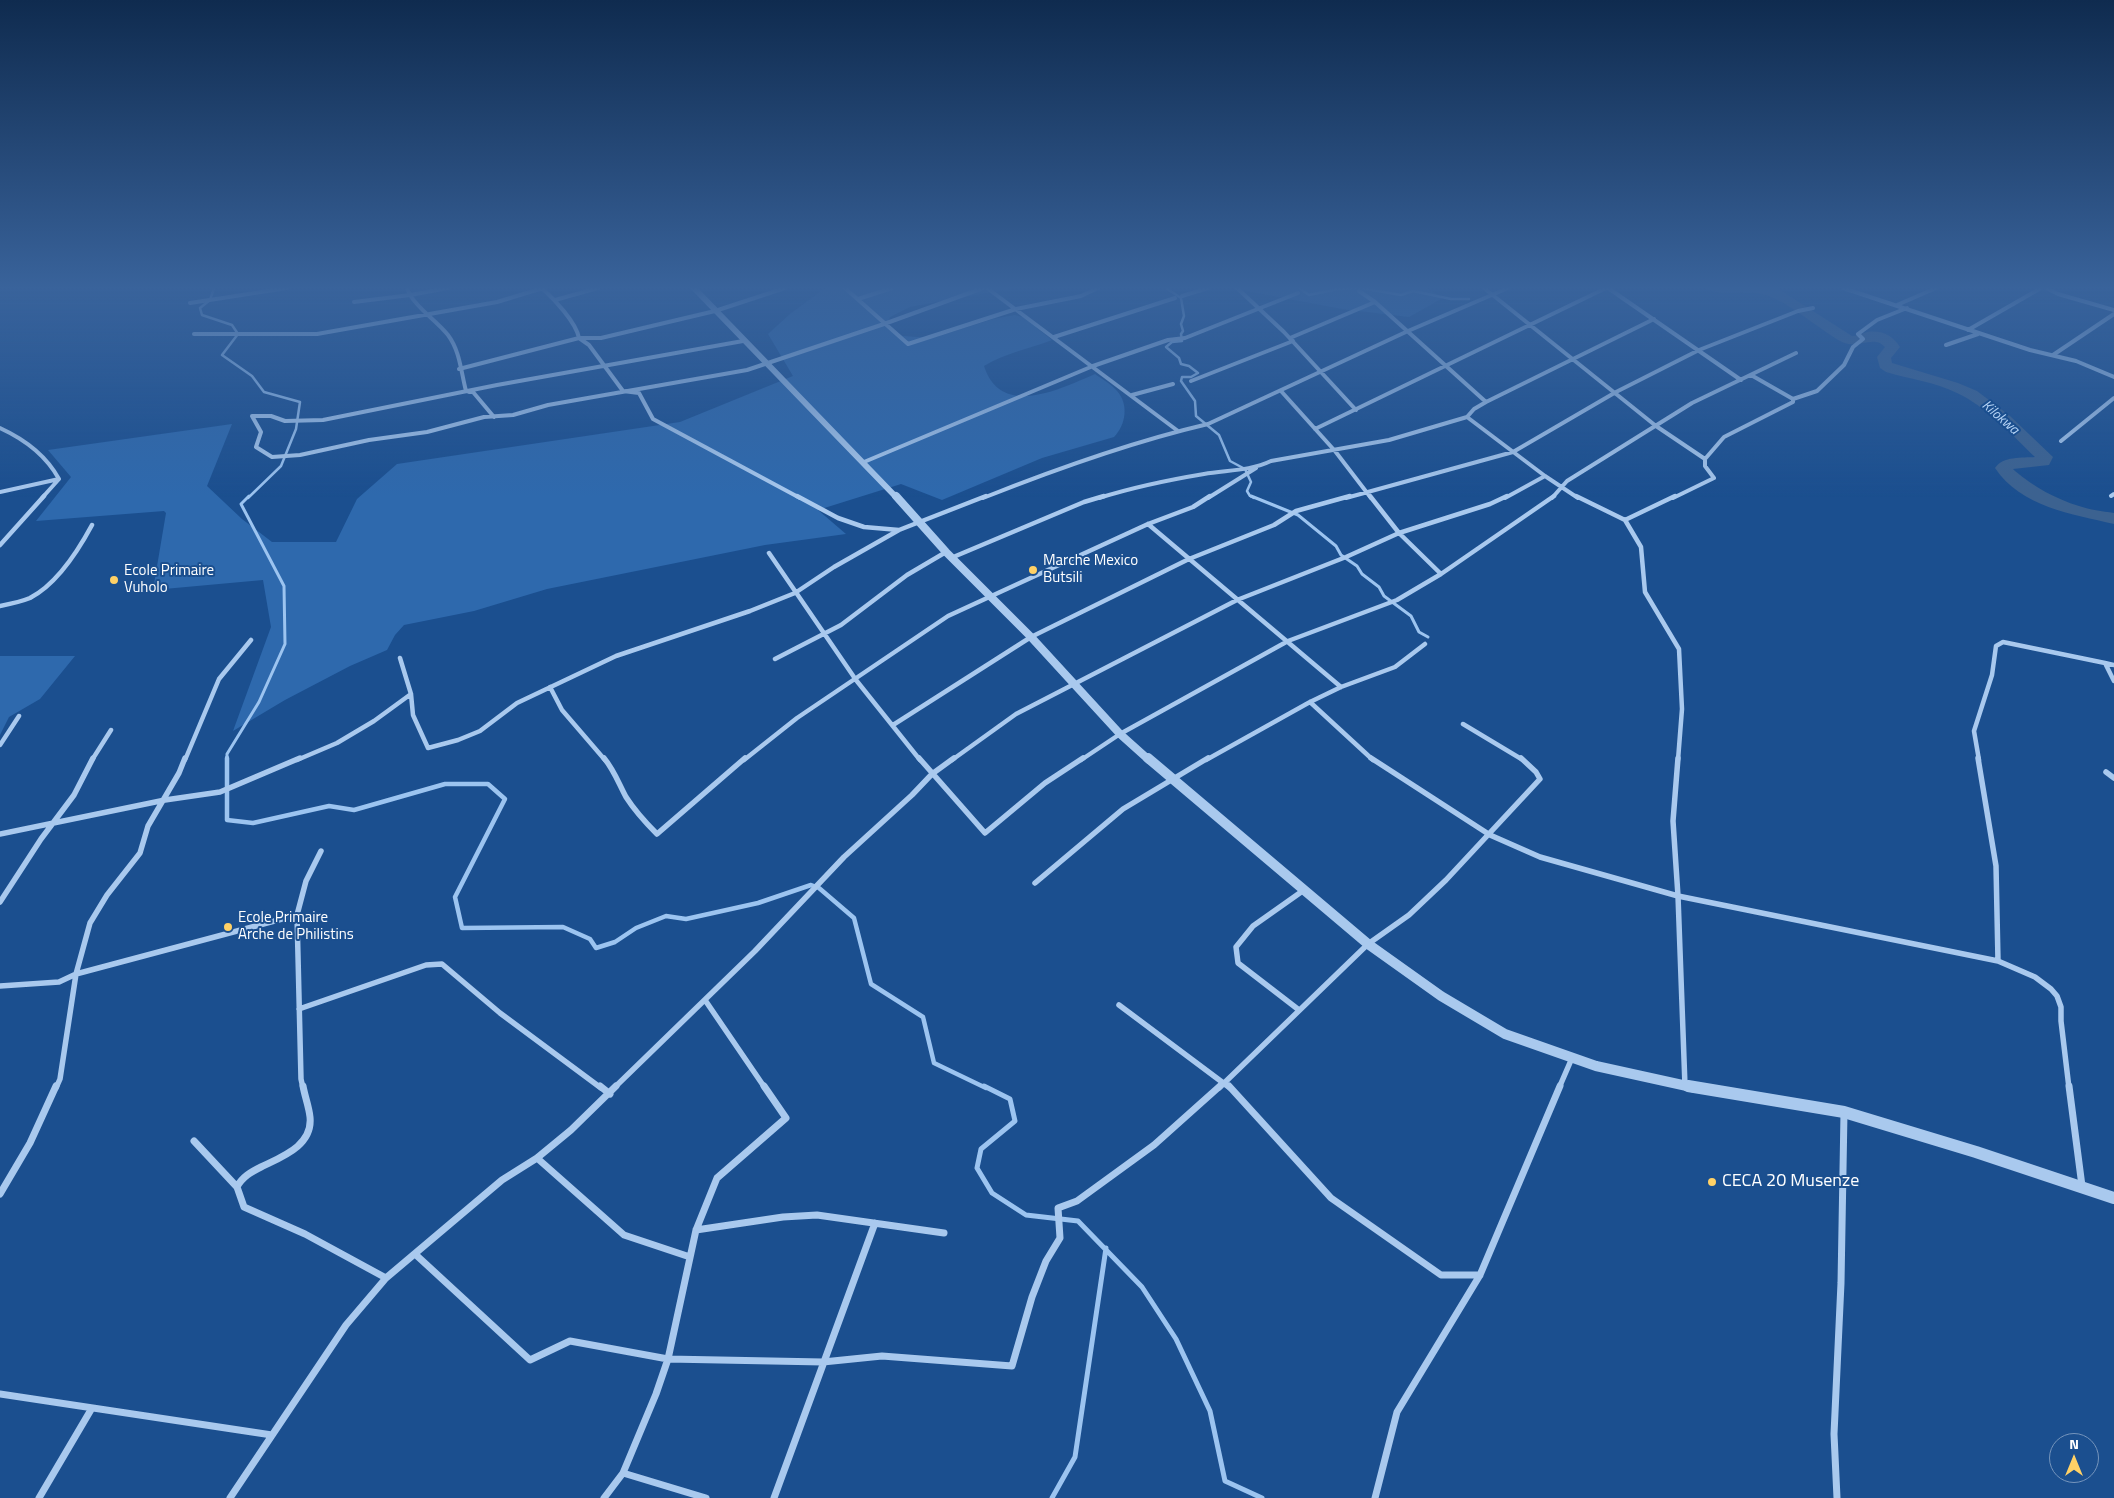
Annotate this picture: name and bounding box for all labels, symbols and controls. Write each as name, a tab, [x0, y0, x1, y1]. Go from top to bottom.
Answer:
water label: Kilokwa	[1978, 397, 2022, 439]
place label: Marche Mexico Butsili	[1043, 552, 1138, 587]
place label: Ecole Primaire Vuholo	[124, 562, 214, 597]
marker: Marche Mexico Butsili	[1027, 564, 1039, 576]
marker: Ecole Primaire Vuholo	[108, 574, 120, 586]
place label: Ecole Primaire Arche de Philistins	[238, 909, 354, 944]
marker: Ecole Primaire Arche de Philistins	[222, 921, 234, 933]
place label: CECA 20 Musenze	[1722, 1171, 1859, 1193]
marker: CECA 20 Musenze	[1706, 1176, 1718, 1188]
north arrow	[2049, 1433, 2099, 1483]
text: N	[2069, 1433, 2079, 1454]

